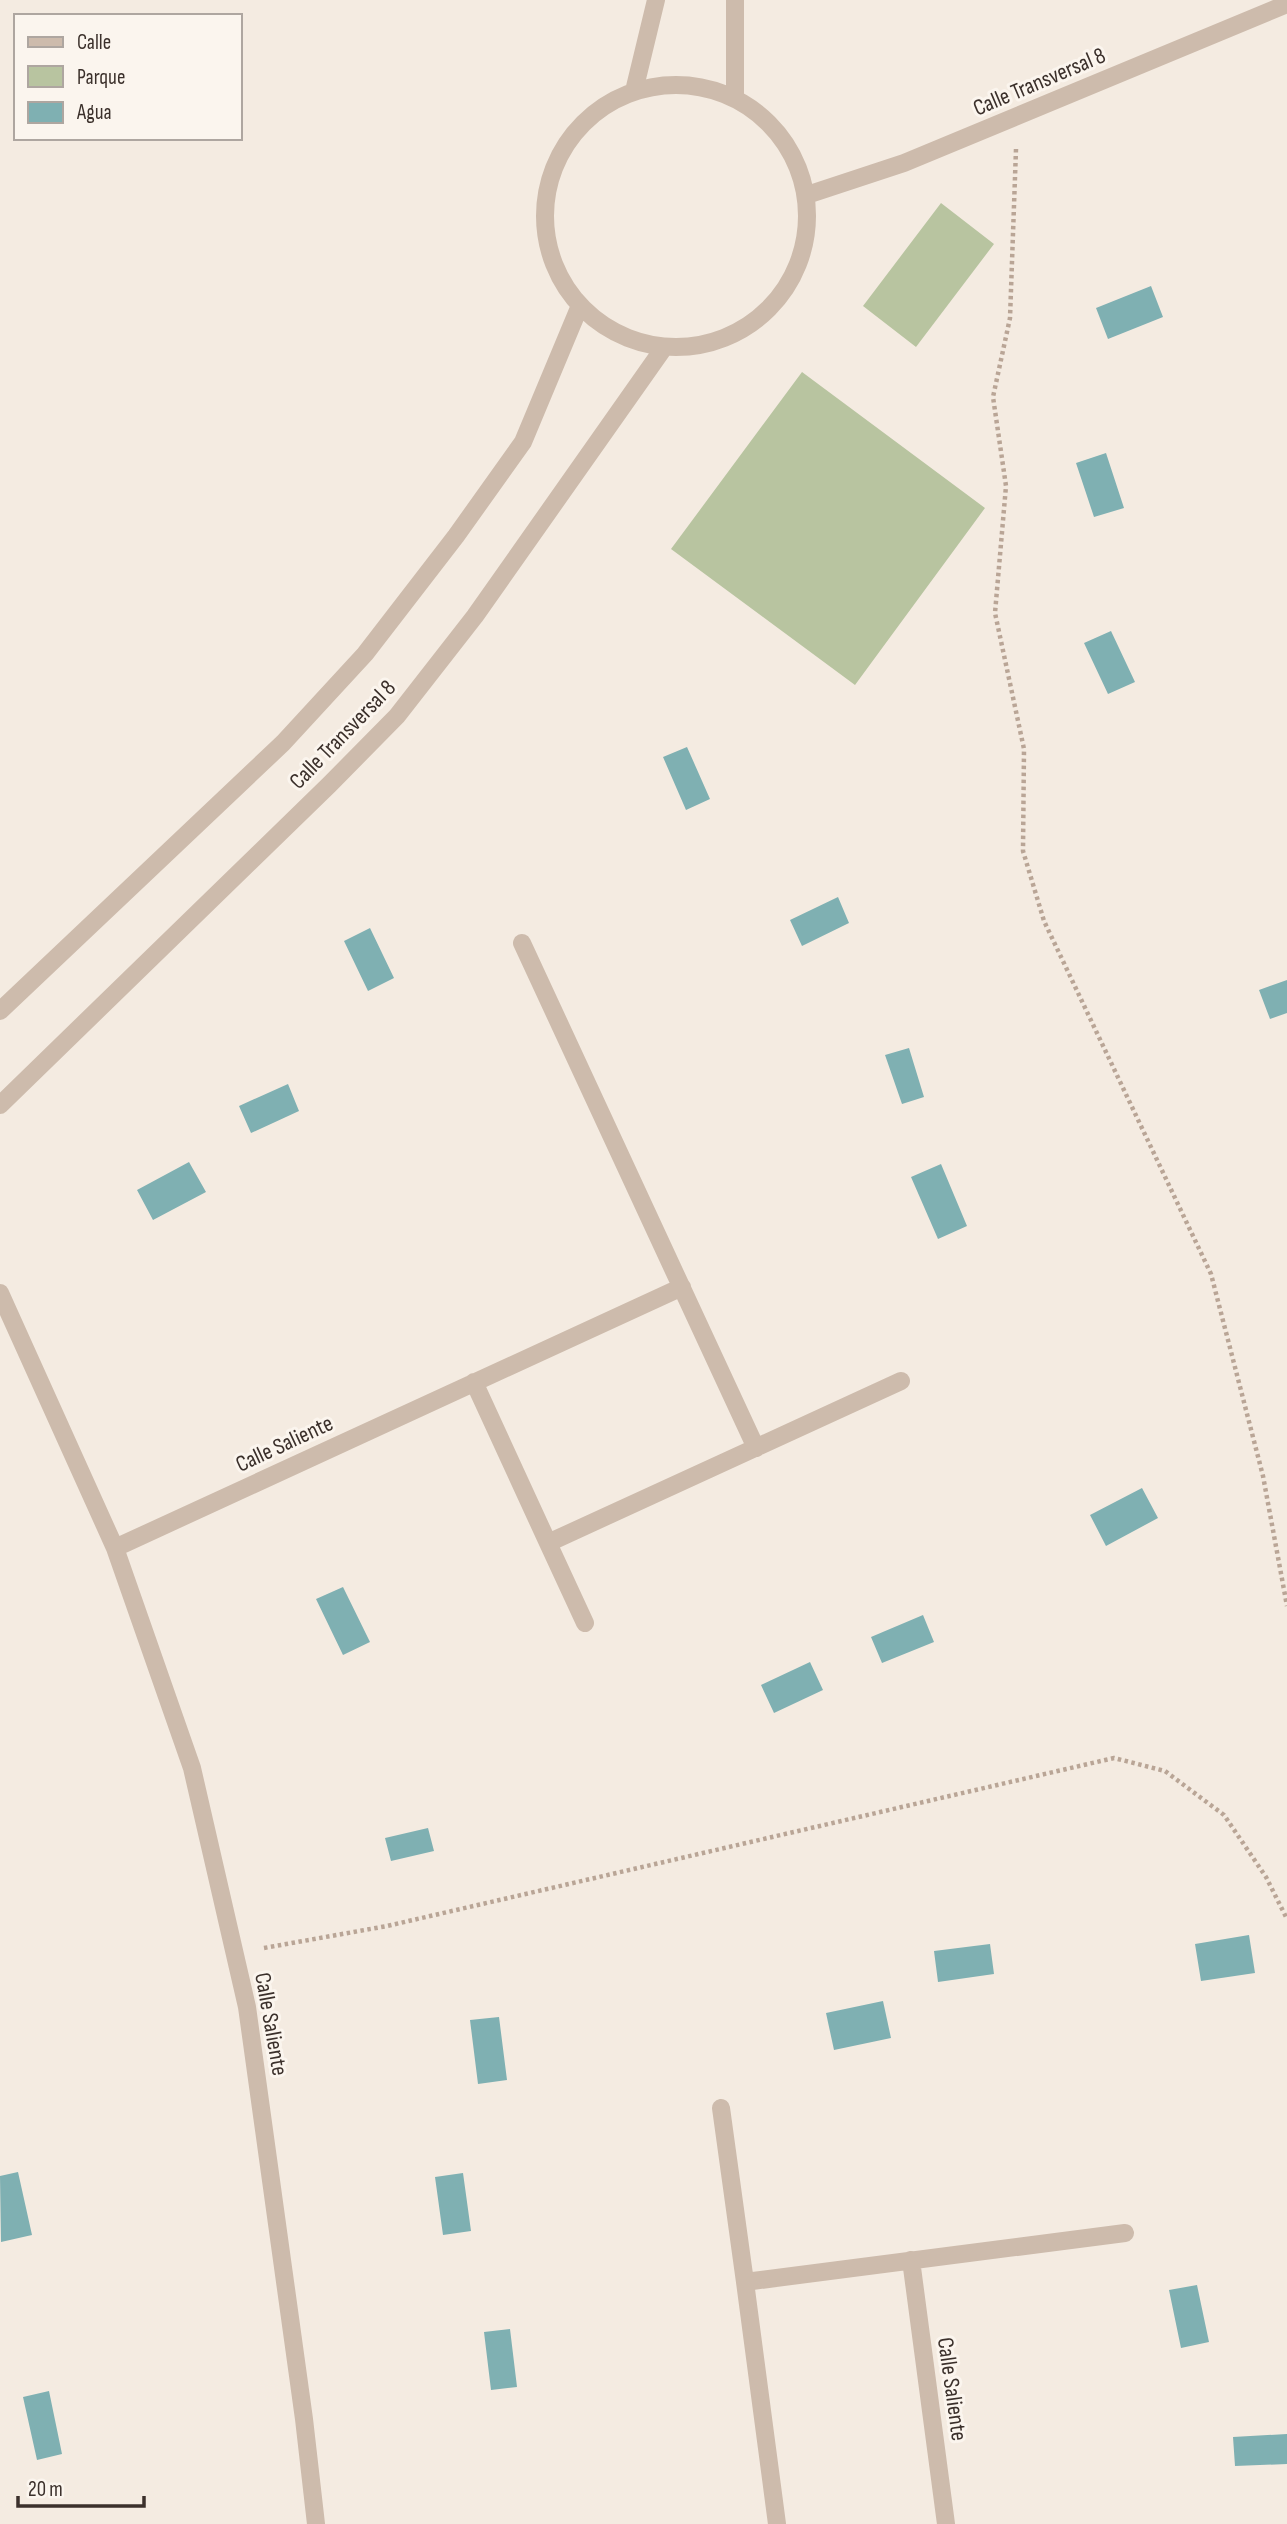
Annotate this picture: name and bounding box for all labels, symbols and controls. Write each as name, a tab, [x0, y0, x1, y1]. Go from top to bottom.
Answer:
legend	[14, 14, 242, 140]
text: Calle	[77, 30, 111, 55]
street label: Calle Transversal 8	[969, 41, 1110, 122]
text: Parque	[77, 65, 125, 90]
text: Agua	[76, 100, 112, 125]
street label: Calle Transversal 8	[284, 674, 402, 795]
street label: Calle Saliente	[231, 1409, 338, 1479]
street label: Calle Saliente	[248, 1970, 294, 2078]
street label: Calle Saliente	[931, 2336, 973, 2443]
scale bar	[18, 2464, 144, 2508]
text: 20 m	[28, 2477, 63, 2502]

